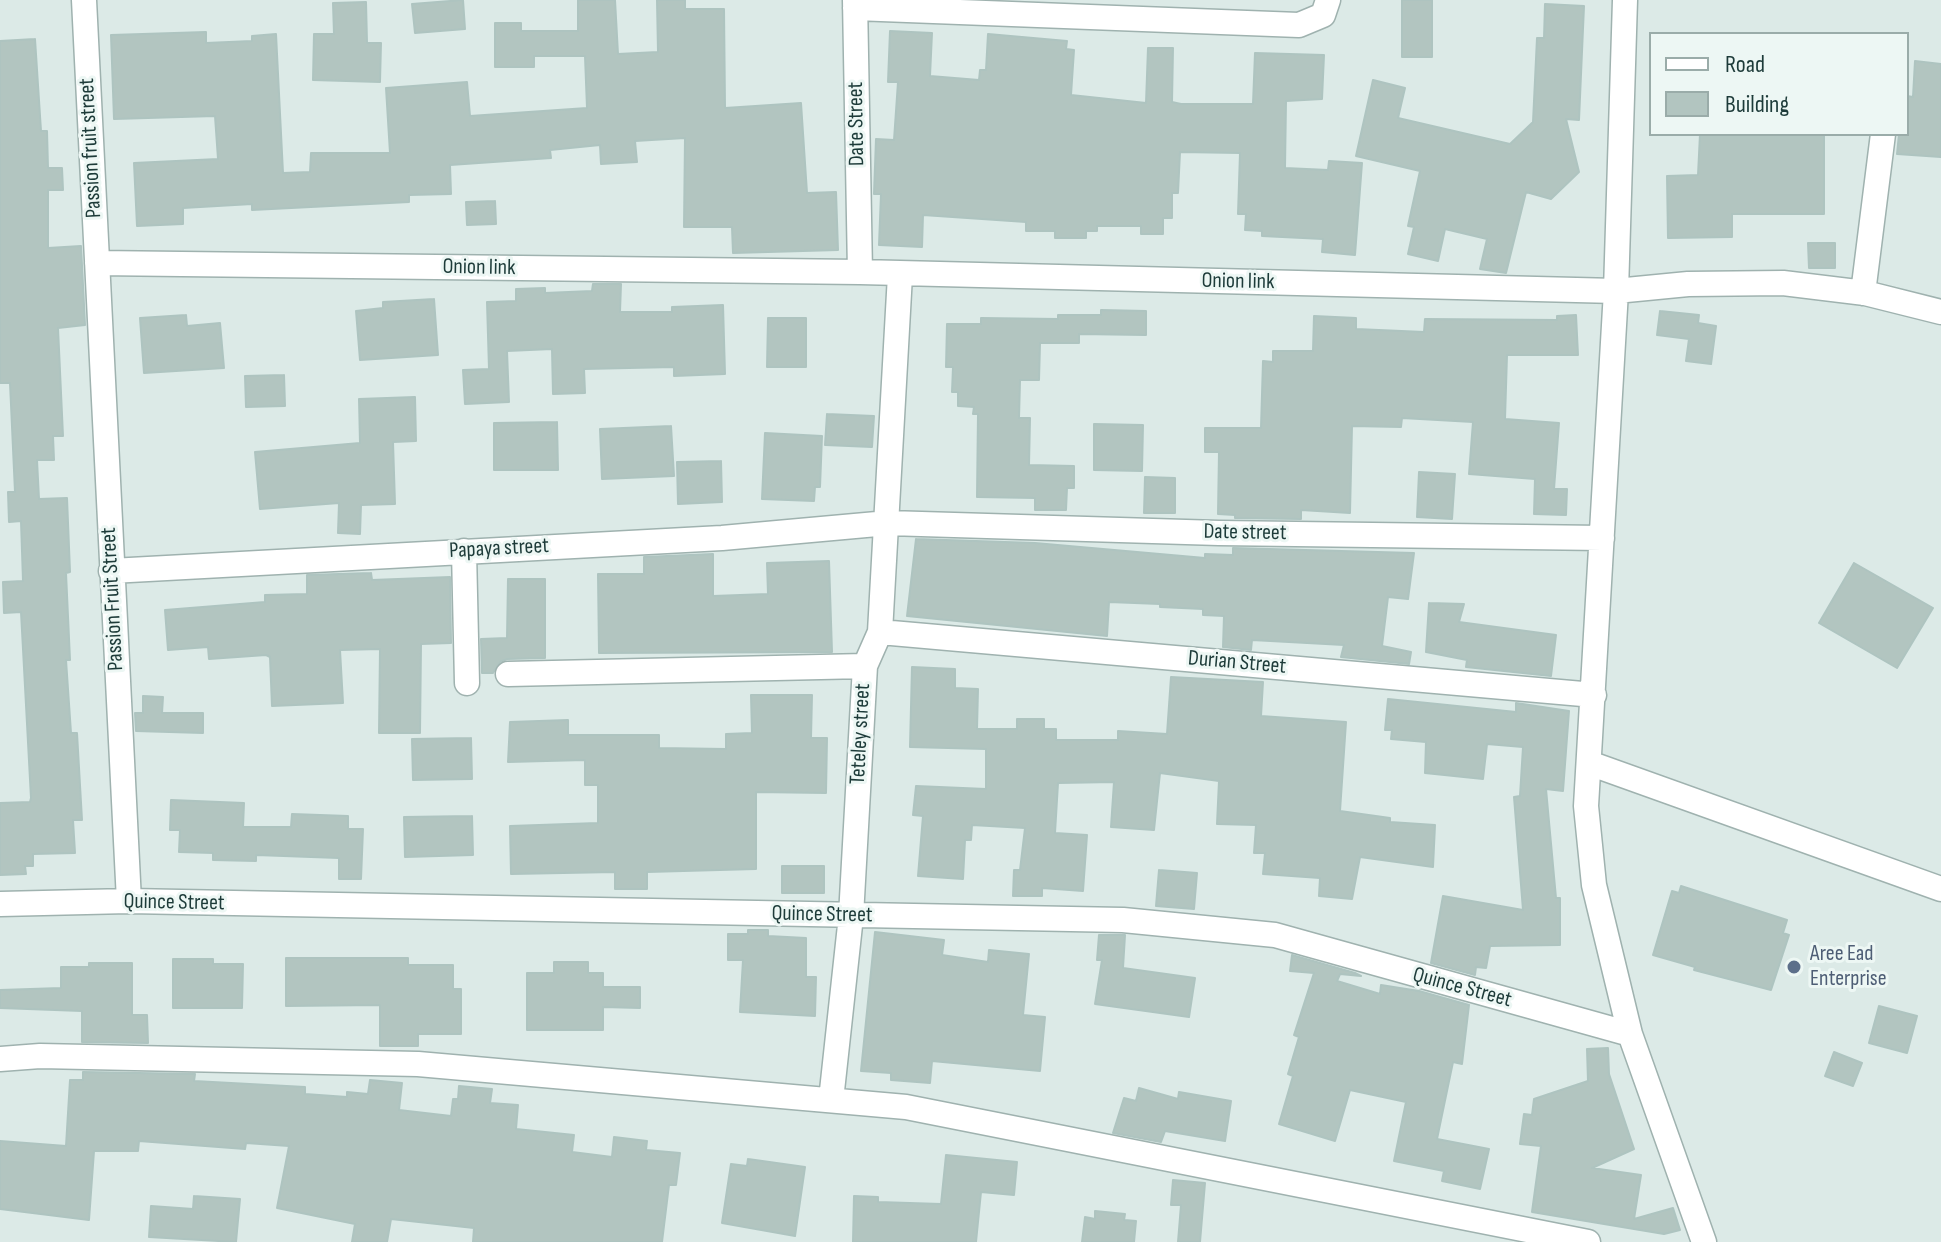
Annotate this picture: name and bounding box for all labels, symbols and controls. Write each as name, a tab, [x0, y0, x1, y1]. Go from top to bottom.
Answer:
legend	[1649, 32, 1909, 136]
text: Road	[1725, 50, 1765, 79]
street label: Passion fruit street	[74, 77, 108, 219]
street label: Date Street	[843, 82, 871, 166]
text: Building	[1725, 90, 1789, 119]
street label: Onion link	[442, 254, 516, 282]
street label: Onion link	[1201, 268, 1275, 296]
street label: Date street	[1203, 519, 1287, 547]
street label: Passion Fruit Street	[96, 527, 130, 671]
street label: Papaya street	[448, 533, 550, 565]
street label: Durian Street	[1187, 646, 1287, 680]
street label: Teteley street	[845, 683, 877, 785]
street label: Quince Street	[123, 889, 225, 917]
street label: Quince Street	[771, 901, 873, 929]
place label: Aree Ead Enterprise	[1810, 941, 1887, 992]
marker: Aree Ead Enterprise	[1785, 958, 1803, 976]
street label: Quince Street	[1410, 962, 1514, 1014]

